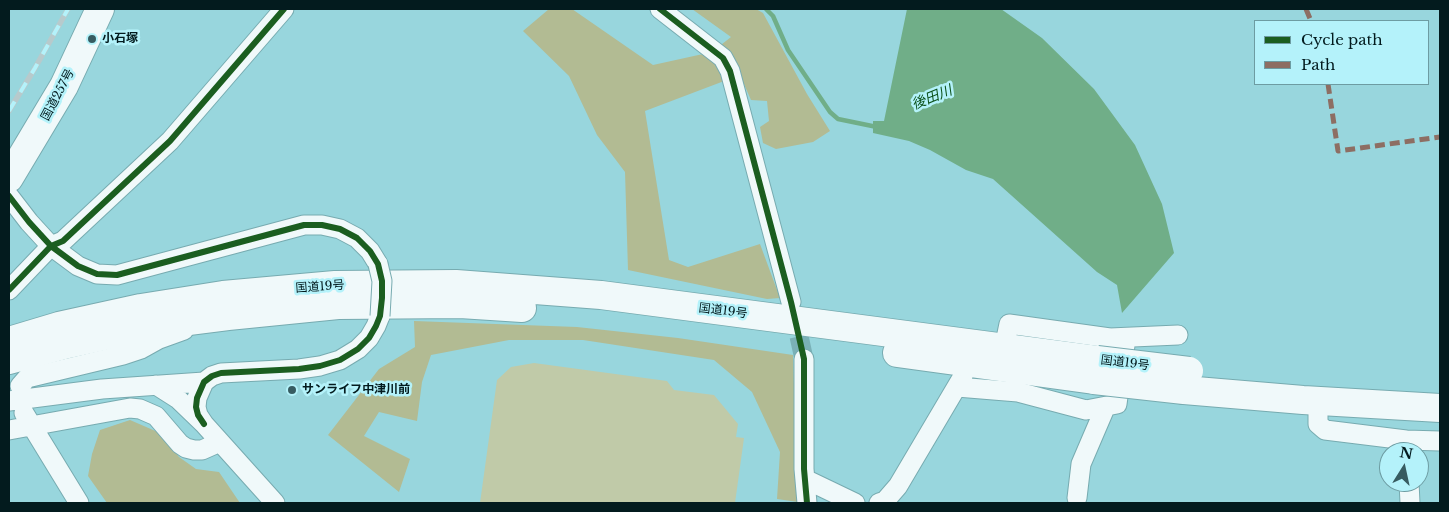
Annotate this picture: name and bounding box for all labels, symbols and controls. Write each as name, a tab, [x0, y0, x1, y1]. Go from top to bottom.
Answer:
legend	[1254, 20, 1429, 85]
text: Cycle path	[1301, 30, 1383, 49]
place label: 小石塚	[102, 32, 138, 46]
marker: 小石塚	[86, 33, 98, 45]
text: Path	[1301, 55, 1335, 74]
street label: 国道257号	[38, 67, 78, 123]
water label: 後田川	[909, 82, 955, 114]
street label: 国道19号	[295, 278, 345, 296]
street label: 国道19号	[698, 301, 748, 321]
street label: 国道19号	[1100, 353, 1150, 373]
place label: サンライフ中津川前	[302, 383, 410, 397]
marker: サンライフ中津川前	[286, 384, 298, 396]
north arrow	[1379, 442, 1429, 492]
text: N	[1398, 443, 1414, 463]

